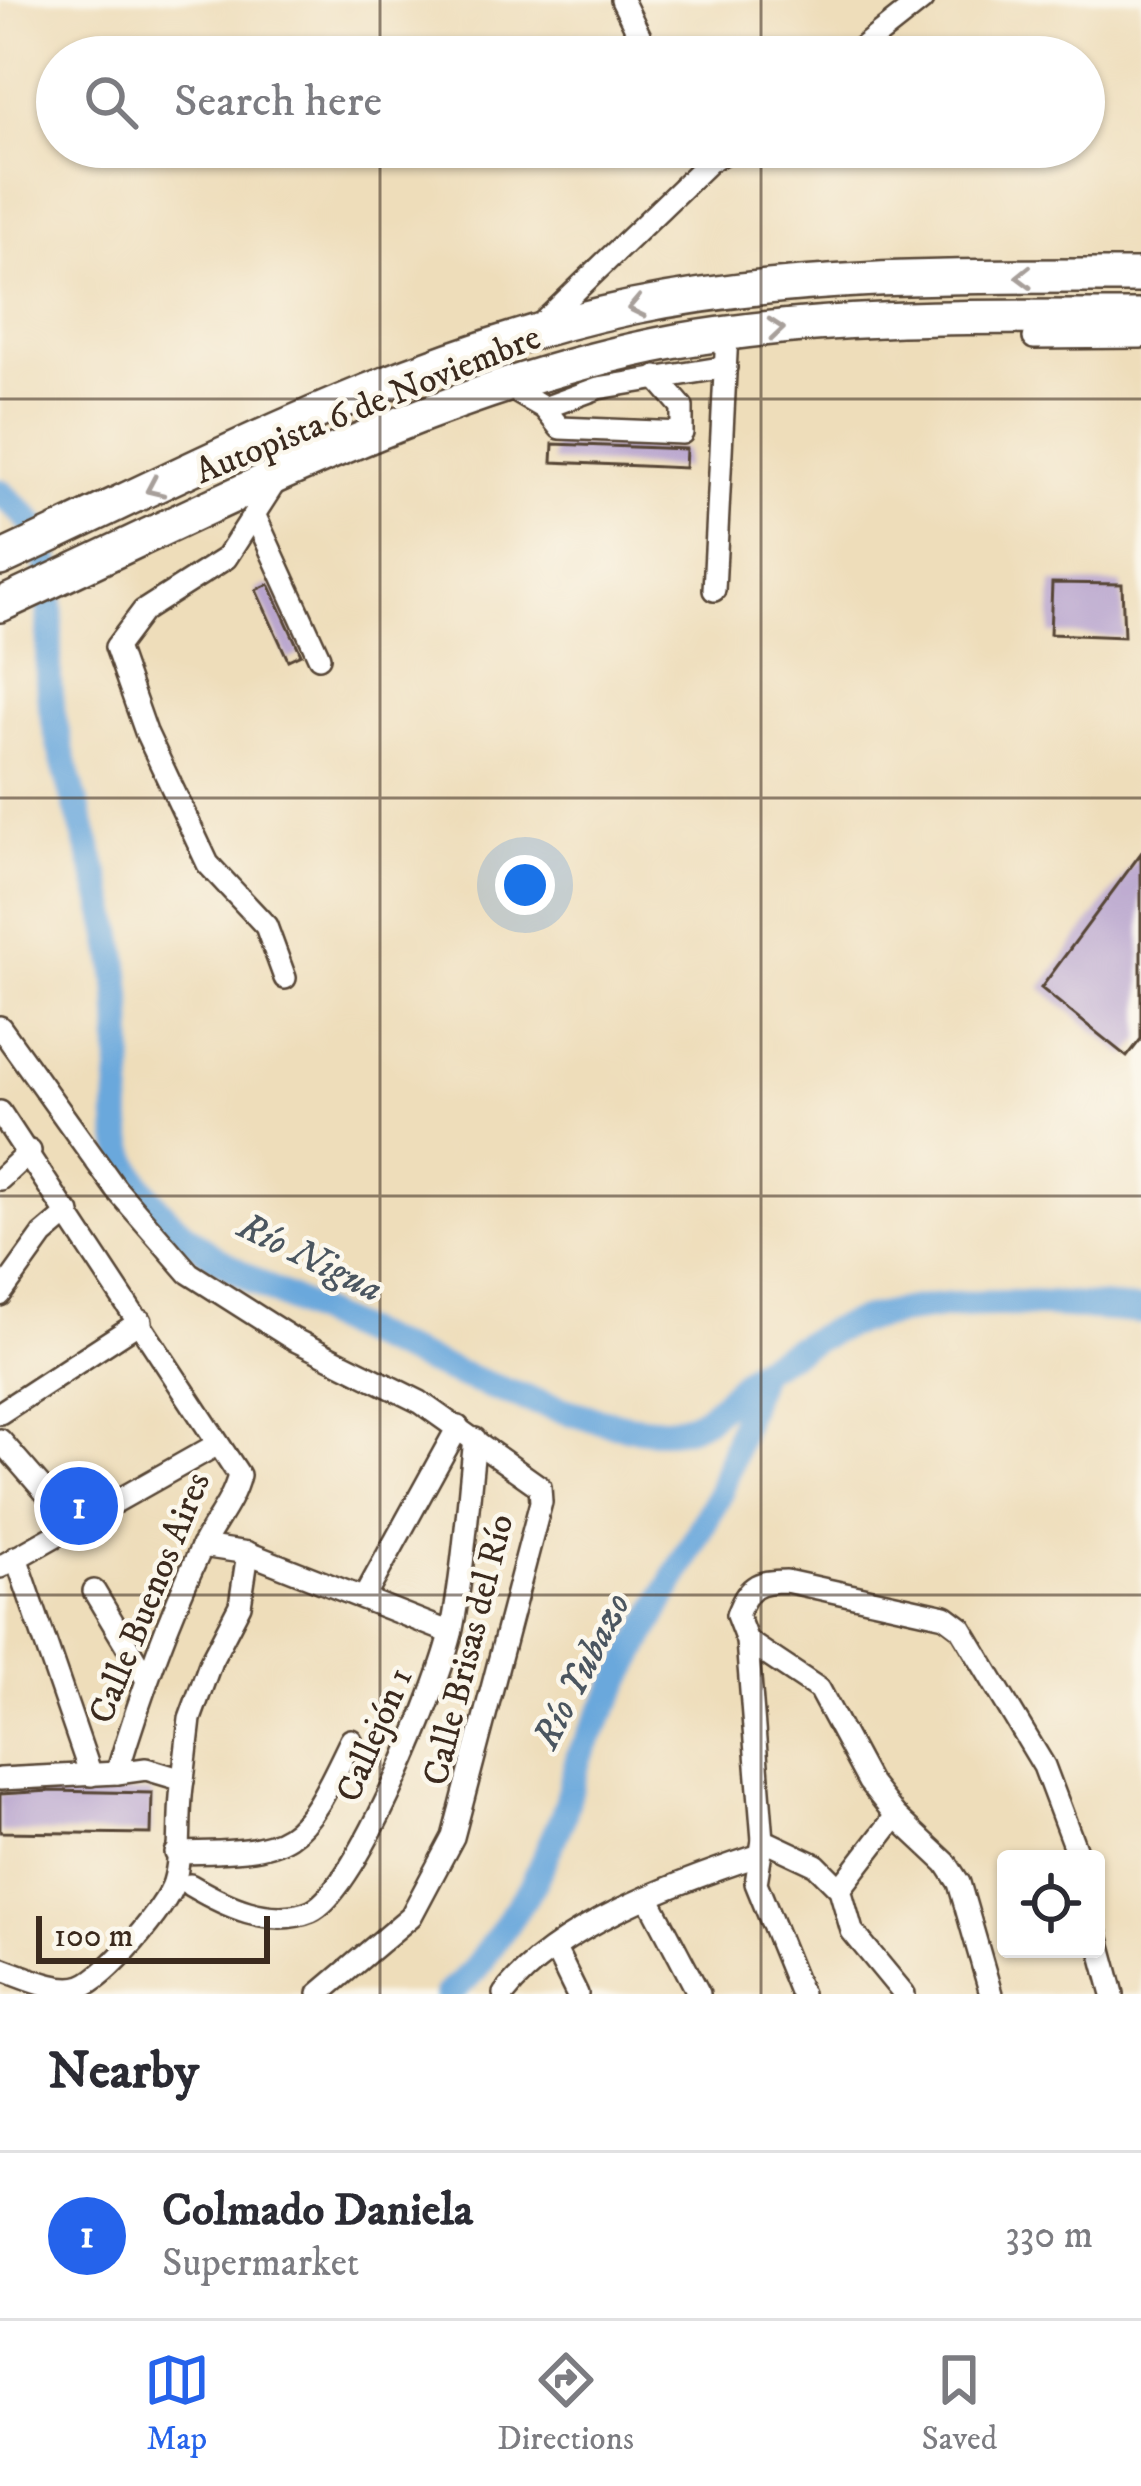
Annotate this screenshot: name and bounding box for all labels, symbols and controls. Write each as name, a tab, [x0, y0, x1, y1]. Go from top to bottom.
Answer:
search box	[36, 36, 1105, 168]
icon: search	[78, 69, 144, 135]
text: Search here	[174, 74, 382, 130]
one-way arrow	[1014, 263, 1033, 289]
one-way arrow	[627, 294, 647, 319]
street label: Autopista 6 de Noviembre	[189, 315, 547, 495]
one-way arrow	[767, 316, 786, 342]
one-way arrow	[145, 474, 166, 497]
your location	[495, 855, 555, 915]
water label: Río Nigua	[229, 1202, 390, 1314]
pin: 1	[40, 1461, 118, 1551]
street label: Calle Buenos Aires	[79, 1466, 221, 1730]
street label: Calle Brisas del Río	[414, 1510, 524, 1790]
water label: Río Yubazo	[521, 1585, 642, 1758]
street label: Callejón 1	[327, 1661, 423, 1809]
map controls	[997, 1850, 1105, 1958]
button: locate	[997, 1850, 1105, 1958]
scale bar	[36, 1910, 270, 1963]
text: 100 m	[54, 1916, 133, 1957]
text: Nearby	[48, 2040, 199, 2104]
text: Colmado Daniela	[162, 2183, 473, 2239]
text: 1	[80, 2211, 94, 2260]
text: 330 m	[1005, 2211, 1093, 2260]
text: Supermarket	[162, 2239, 359, 2288]
tab: Map	[144, 2347, 210, 2460]
tab: Directions	[497, 2347, 634, 2460]
tab: Saved	[921, 2347, 997, 2460]

